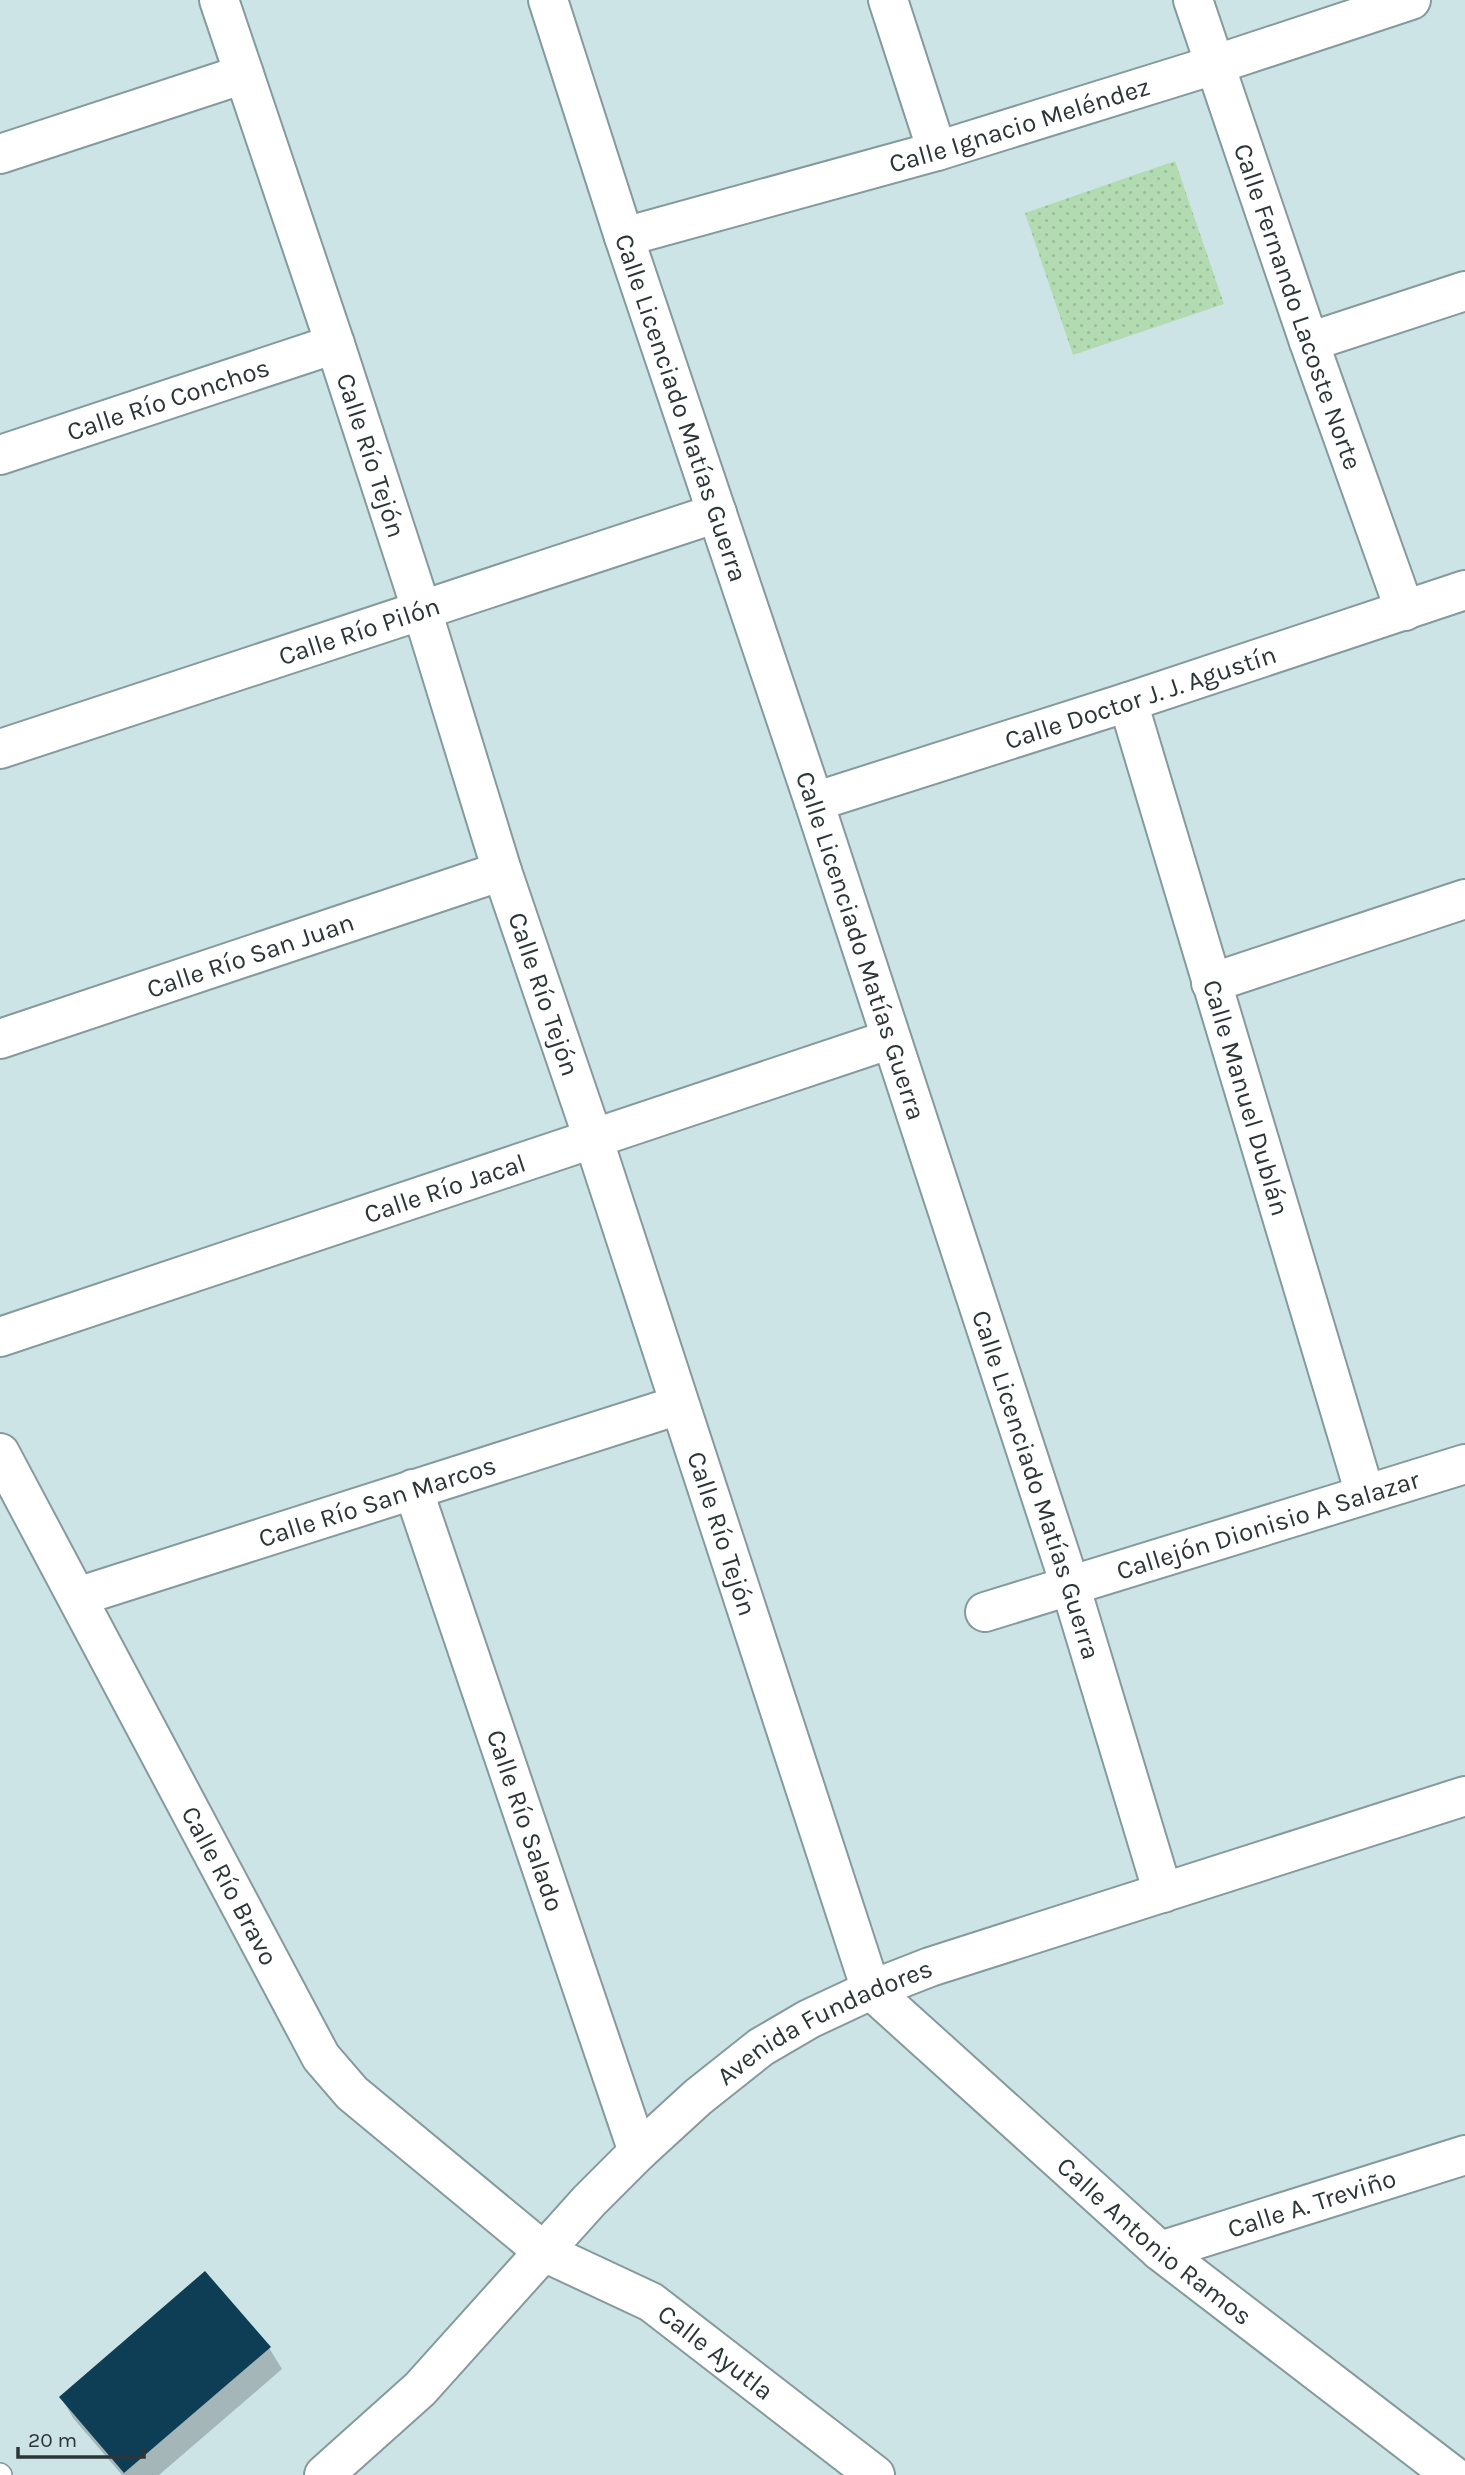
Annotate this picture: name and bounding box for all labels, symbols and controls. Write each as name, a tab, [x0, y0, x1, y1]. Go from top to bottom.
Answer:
street label: Calle Ignacio Meléndez	[886, 70, 1153, 179]
street label: Calle Fernando Lacoste Norte	[1227, 139, 1369, 474]
street label: Calle Licenciado Matías Guerra	[609, 230, 754, 586]
street label: Calle Río Conchos	[63, 351, 273, 447]
street label: Calle Río Tejón	[330, 369, 412, 541]
street label: Calle Río Pilón	[274, 590, 444, 672]
street label: Calle Doctor J. J. Agustín	[1001, 638, 1280, 756]
street label: Calle Licenciado Matías Guerra	[789, 767, 932, 1124]
street label: Calle Río San Juan	[143, 906, 358, 1004]
street label: Calle Río Tejón	[502, 908, 586, 1080]
street label: Calle Manuel Dublán	[1196, 976, 1296, 1219]
street label: Calle Río Jacal	[360, 1147, 530, 1230]
street label: Calle Licenciado Matías Guerra	[966, 1306, 1107, 1663]
street label: Calle Río Tejón	[681, 1447, 763, 1620]
street label: Calle Río San Marcos	[254, 1449, 500, 1554]
street label: Callejón Dionisio A Salazar	[1112, 1463, 1424, 1586]
street label: Calle Río Salado	[480, 1726, 571, 1915]
street label: Calle Río Bravo	[175, 1801, 285, 1971]
street label: Avenida Fundadores	[711, 1952, 937, 2091]
street label: Calle Antonio Ramos	[1051, 2150, 1258, 2332]
street label: Calle A. Treviño	[1224, 2162, 1400, 2244]
street label: Calle Ayutla	[652, 2298, 780, 2406]
scale bar	[18, 2416, 144, 2460]
text: 20 m	[28, 2428, 77, 2452]

